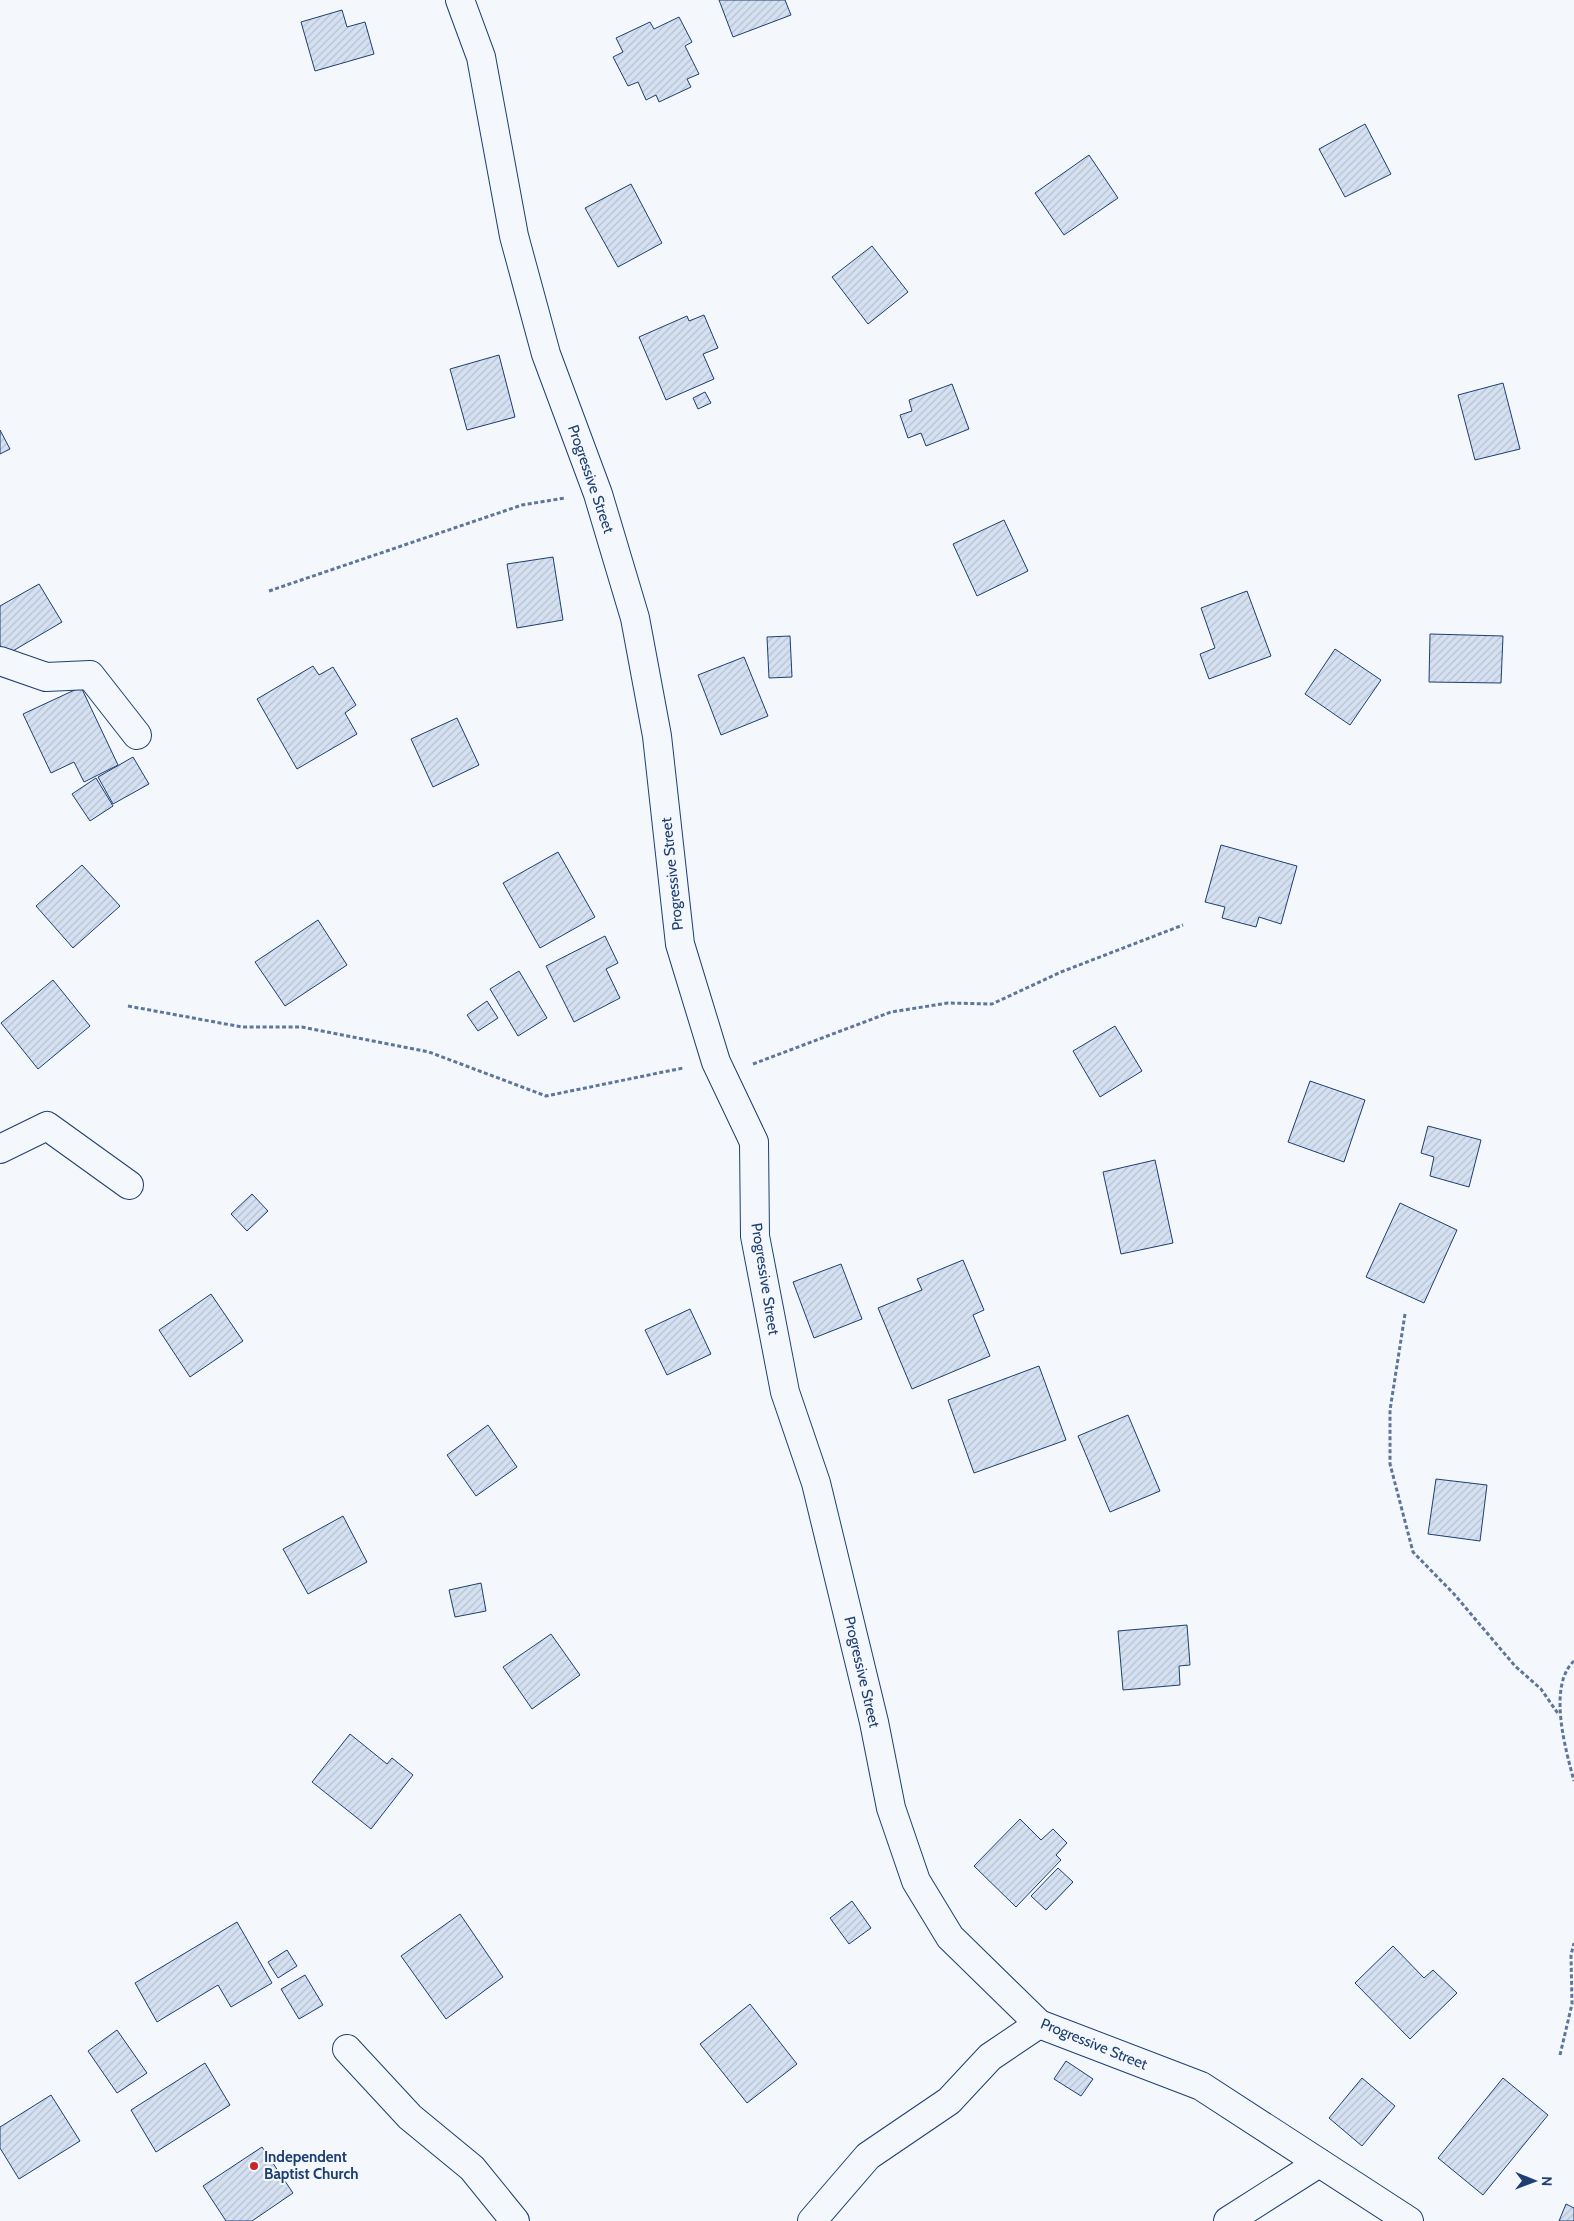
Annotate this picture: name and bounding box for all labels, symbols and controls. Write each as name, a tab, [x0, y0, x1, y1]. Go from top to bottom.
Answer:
street label: Progressive Street	[564, 422, 618, 536]
street label: Progressive Street	[657, 817, 687, 931]
street label: Progressive Street	[747, 1222, 783, 1336]
street label: Progressive Street	[840, 1615, 884, 1729]
street label: Progressive Street	[1038, 2014, 1150, 2074]
place label: Independent Baptist Church	[264, 2148, 359, 2183]
north arrow	[1509, 2156, 1559, 2206]
marker: Independent Baptist Church	[248, 2160, 260, 2172]
text: N	[1538, 2176, 1556, 2186]

